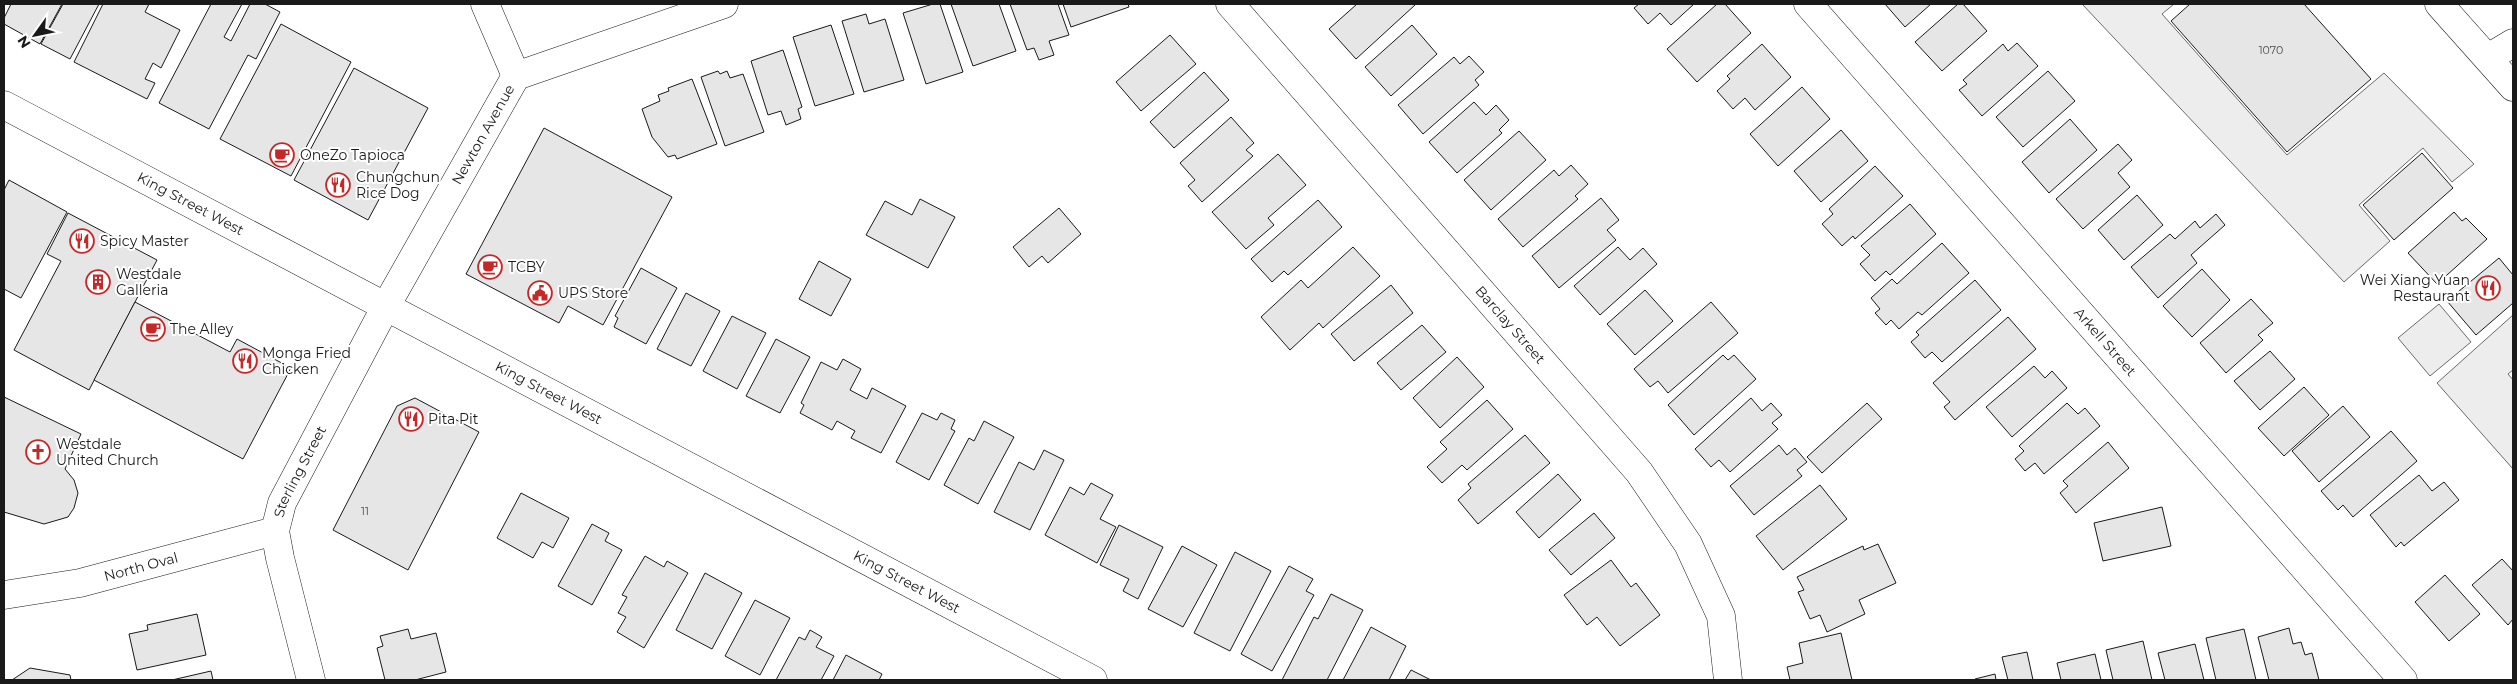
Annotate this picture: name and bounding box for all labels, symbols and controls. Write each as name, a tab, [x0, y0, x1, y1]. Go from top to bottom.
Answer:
north arrow	[10, 10, 60, 60]
text: N	[13, 32, 35, 52]
house number: 1070	[2259, 43, 2283, 57]
street label: Newton Avenue	[447, 81, 518, 188]
cafe icon: OneZo Tapioca	[269, 142, 295, 168]
place label: OneZo Tapioca	[300, 146, 405, 164]
street label: King Street West	[134, 168, 247, 239]
place label: Chungchun Rice Dog	[356, 168, 440, 202]
restaurant icon: Chungchun Rice Dog	[325, 172, 351, 198]
restaurant icon: Spicy Master	[69, 228, 95, 254]
place label: Spicy Master	[100, 232, 189, 250]
cafe icon: TCBY	[477, 254, 503, 280]
place label: TCBY	[508, 258, 545, 276]
place label: Westdale Galleria	[116, 265, 181, 299]
building icon: Westdale Galleria	[85, 269, 111, 295]
place label: Wei Xiang Yuan Restaurant	[2360, 271, 2470, 305]
restaurant icon: Wei Xiang Yuan Restaurant	[2475, 275, 2501, 301]
public building icon: UPS Store	[527, 280, 553, 306]
street label: Barclay Street	[1471, 282, 1549, 368]
place label: UPS Store	[558, 284, 628, 302]
street label: Arkell Street	[2070, 304, 2141, 380]
cafe icon: The Alley	[140, 316, 166, 342]
place label: The Alley	[170, 320, 234, 338]
place label: Monga Fried Chicken	[262, 344, 351, 378]
restaurant icon: Monga Fried Chicken	[232, 348, 258, 374]
street label: King Street West	[492, 357, 606, 428]
restaurant icon: Pita Pit	[398, 406, 424, 432]
place label: Pita Pit	[428, 410, 479, 428]
street label: Sterling Street	[270, 422, 330, 519]
place label: Westdale United Church	[56, 435, 159, 469]
church icon: Westdale United Church	[25, 439, 51, 465]
house number: 11	[361, 504, 369, 518]
street label: King Street West	[850, 546, 964, 617]
street label: North Oval	[102, 548, 180, 585]

